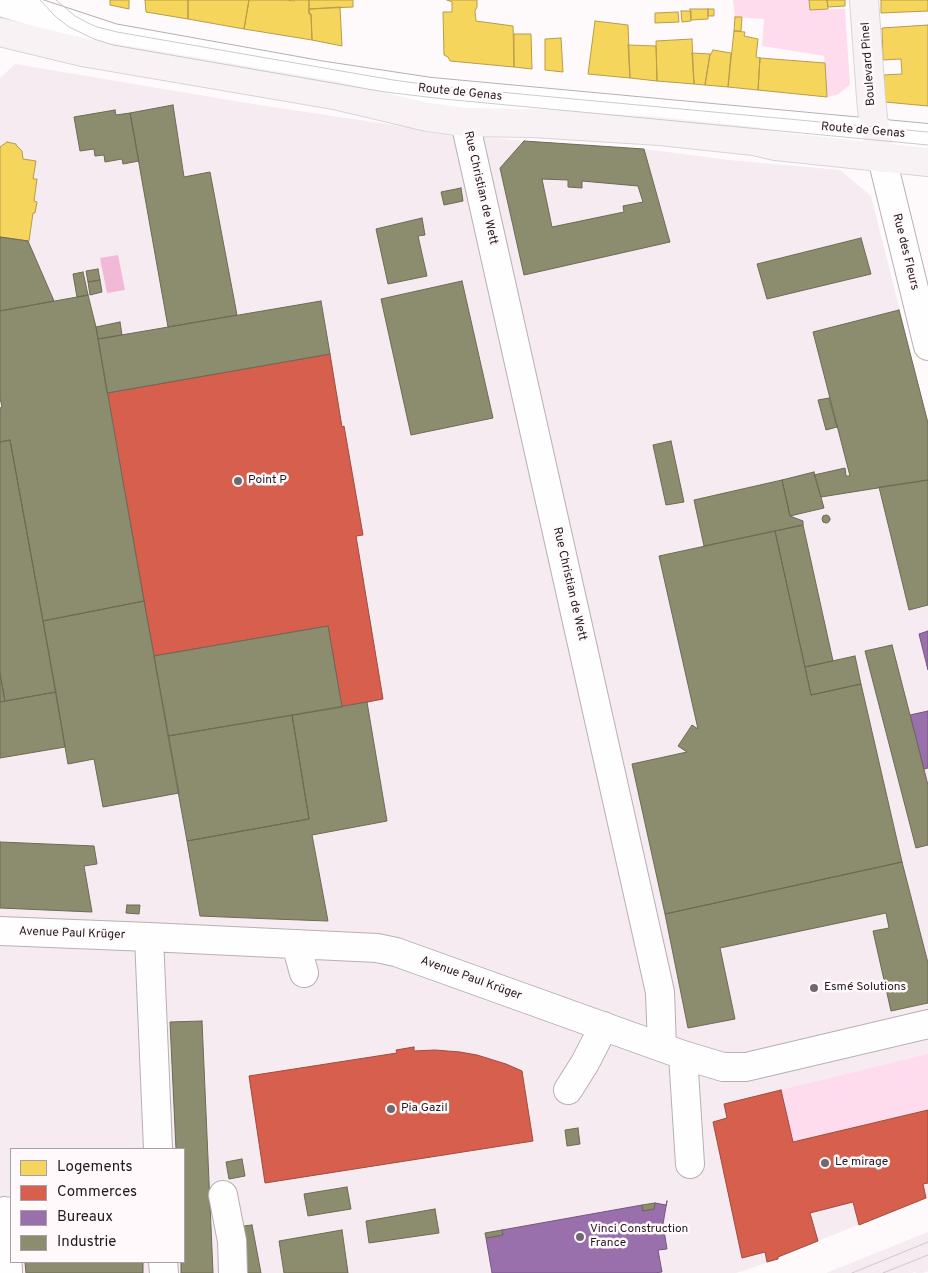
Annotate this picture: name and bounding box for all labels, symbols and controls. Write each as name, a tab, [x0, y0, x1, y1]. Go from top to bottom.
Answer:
street label: Boulevard Pinel	[859, 21, 879, 107]
street label: Route de Genas	[417, 81, 503, 105]
street label: Route de Genas	[820, 120, 906, 142]
street label: Rue Christian de Wett	[460, 130, 500, 246]
street label: Rue des Fleurs	[888, 212, 922, 292]
place label: Point P	[248, 474, 287, 488]
marker: Point P	[232, 475, 244, 487]
street label: Rue Christian de Wett	[549, 526, 589, 642]
street label: Avenue Paul Krüger	[18, 925, 126, 943]
street label: Avenue Paul Krüger	[418, 954, 524, 1004]
place label: Esmé Solutions	[824, 981, 906, 995]
marker: Esmé Solutions	[808, 982, 820, 994]
place label: Pia Gazil	[401, 1102, 448, 1116]
marker: Pia Gazil	[385, 1103, 397, 1115]
legend	[10, 1148, 185, 1263]
place label: Le mirage	[835, 1156, 888, 1170]
marker: Le mirage	[819, 1157, 831, 1169]
text: Logements	[57, 1158, 133, 1177]
text: Commerces	[57, 1183, 137, 1202]
text: Bureaux	[57, 1208, 113, 1227]
place label: Vinci Construction France	[590, 1223, 688, 1251]
marker: Vinci Construction France	[574, 1231, 586, 1243]
text: Industrie	[57, 1233, 116, 1252]

